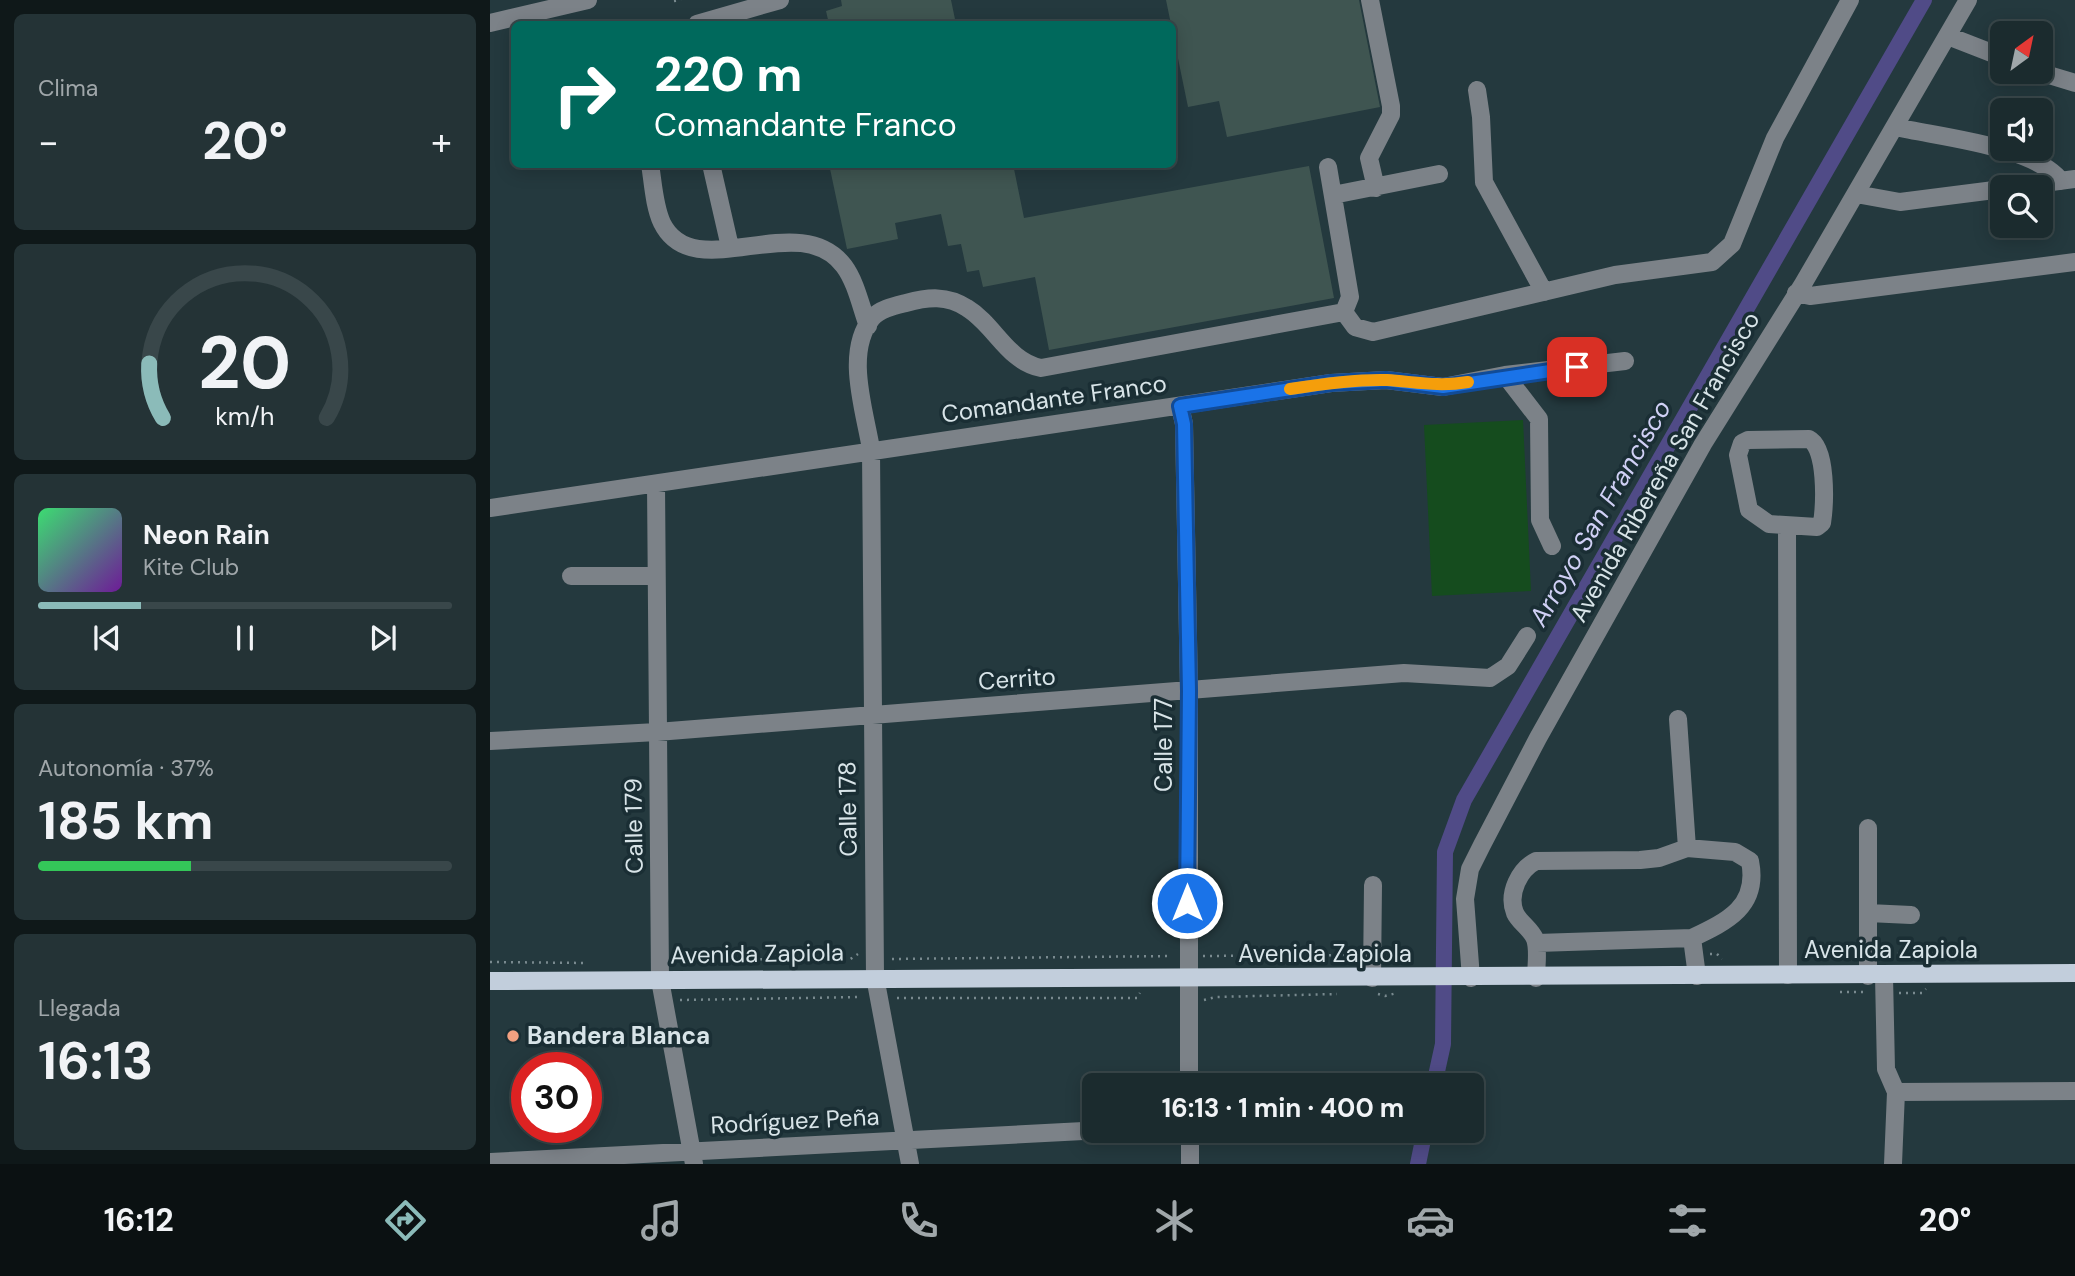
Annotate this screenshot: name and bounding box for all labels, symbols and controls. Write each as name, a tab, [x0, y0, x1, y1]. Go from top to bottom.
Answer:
north arrow	[1990, 21, 2053, 84]
map controls	[1990, 21, 2053, 238]
text: 220 m	[654, 42, 802, 106]
icon: right	[539, 49, 630, 140]
text: Clima	[38, 73, 98, 103]
button: sound	[1990, 98, 2053, 161]
text: Comandante Franco	[654, 104, 957, 146]
text: 20°	[202, 107, 288, 175]
text: −	[38, 117, 59, 167]
text: +	[431, 117, 452, 167]
button: search	[1990, 175, 2053, 238]
street label: Avenida Ribereña San Francisco	[1563, 306, 1766, 628]
text: 20	[199, 316, 291, 411]
pin	[1547, 337, 1607, 397]
icon: arrive	[1558, 348, 1596, 386]
street label: Comandante Franco	[939, 367, 1169, 430]
water label: Arroyo San Francisco	[1521, 394, 1679, 633]
text: km/h	[215, 400, 275, 433]
text: Neon Rain	[143, 518, 270, 552]
text: Kite Club	[143, 552, 239, 582]
icon: previous	[88, 619, 126, 657]
icon: pause	[226, 619, 264, 657]
icon: next	[364, 619, 402, 657]
street label: Cerrito	[977, 660, 1057, 697]
street label: Calle 177	[1148, 698, 1179, 792]
text: Autonomía · 37%	[38, 753, 214, 783]
street label: Calle 178	[831, 761, 864, 857]
street label: Calle 179	[617, 778, 650, 874]
text: 185 km	[38, 787, 213, 855]
position arrow	[1150, 866, 1224, 940]
street label: Avenida Zapiola	[1804, 934, 1978, 965]
street label: Avenida Zapiola	[670, 936, 844, 971]
street label: Avenida Zapiola	[1238, 938, 1412, 969]
text: Llegada	[38, 993, 121, 1023]
place label: Bandera Blanca	[527, 1020, 710, 1051]
text: 16:13	[38, 1027, 153, 1095]
marker: Bandera Blanca	[505, 1028, 521, 1044]
speed limit sign: 30	[511, 1052, 602, 1143]
text: 16:13 · 1 min · 400 m	[1162, 1091, 1404, 1125]
street label: Rodríguez Peña	[710, 1101, 880, 1140]
icon: directions	[381, 1196, 430, 1245]
icon: music	[637, 1196, 686, 1245]
icon: phone	[894, 1196, 943, 1245]
icon: climate	[1150, 1196, 1199, 1245]
icon: car	[1406, 1196, 1455, 1245]
icon: filters	[1663, 1196, 1712, 1245]
text: 16:12	[104, 1199, 174, 1241]
text: 20°	[1919, 1199, 1971, 1241]

